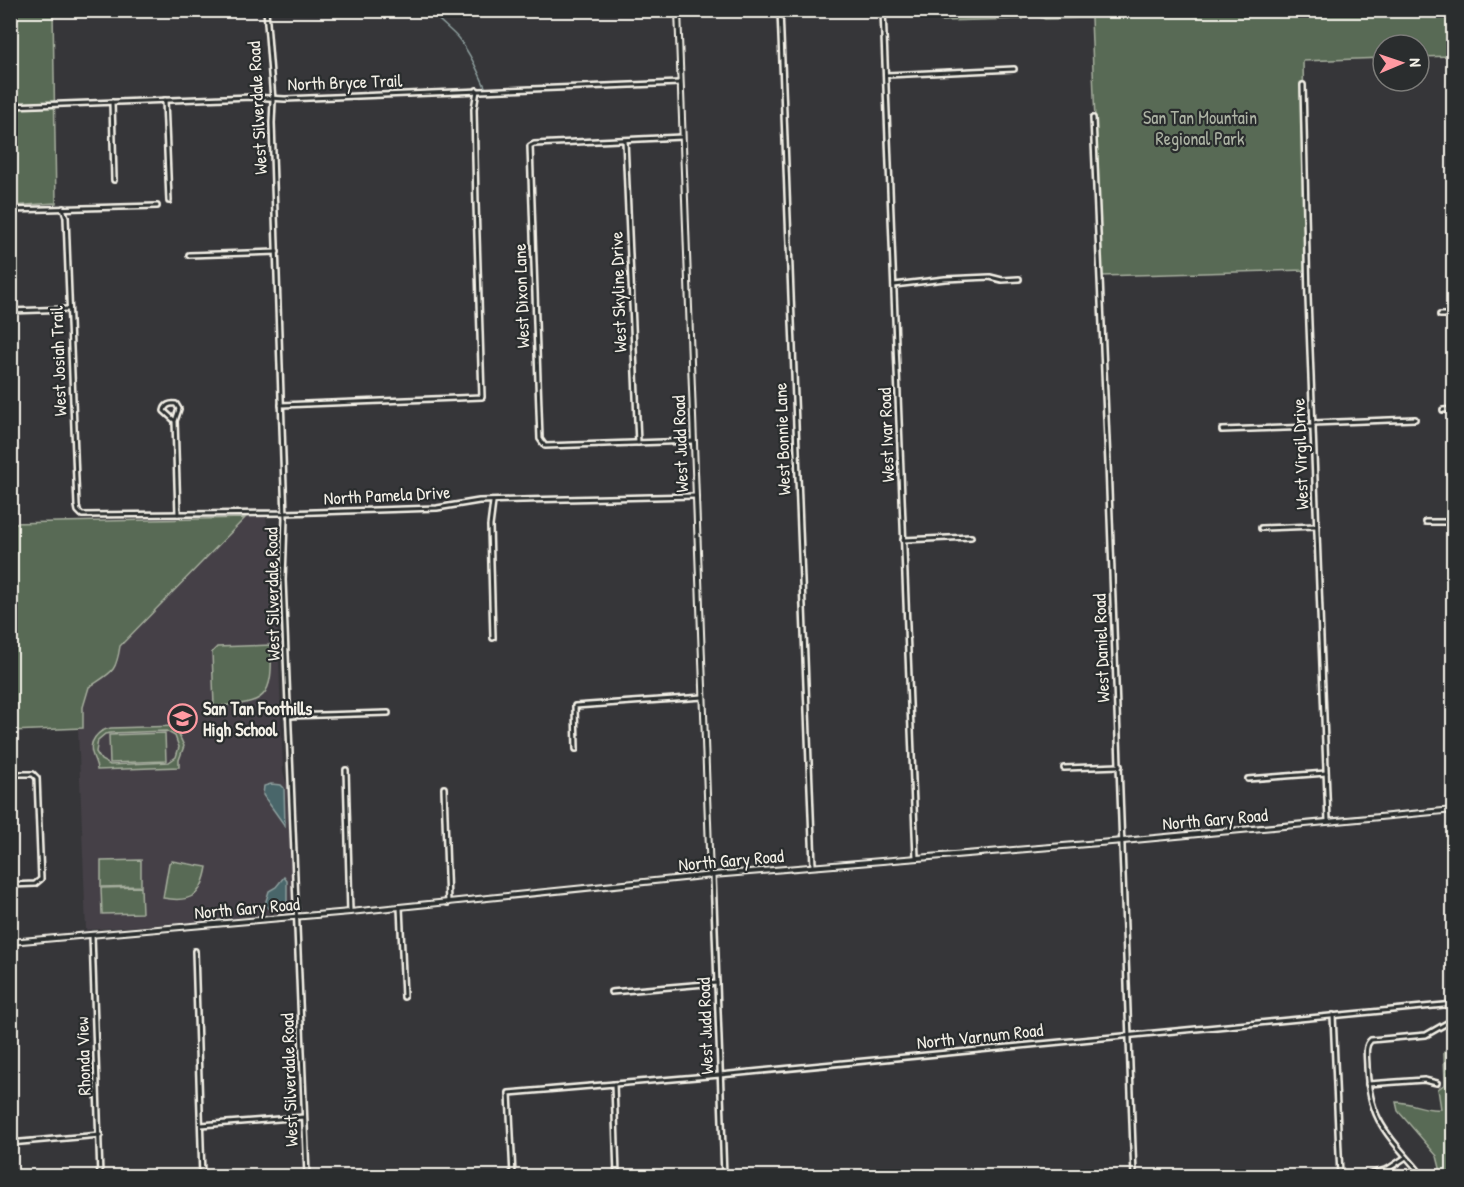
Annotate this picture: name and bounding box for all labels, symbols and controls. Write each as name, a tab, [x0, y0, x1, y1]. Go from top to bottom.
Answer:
north arrow	[1371, 33, 1431, 93]
street label: West Silverdale Road	[241, 41, 273, 175]
text: N	[1405, 58, 1427, 68]
street label: North Bryce Trail	[287, 67, 403, 96]
park label: San Tan Mountain Regional Park	[1143, 105, 1257, 151]
street label: West Skyline Drive	[603, 231, 633, 353]
street label: West Dixon Lane	[507, 243, 535, 349]
street label: West Josiah Trail	[44, 305, 72, 417]
street label: West Bonnie Lane	[768, 382, 796, 496]
street label: West Ivar Road	[872, 387, 900, 483]
street label: West Judd Road	[666, 395, 694, 493]
street label: West Virgil Drive	[1286, 398, 1314, 510]
street label: North Pamela Drive	[323, 479, 451, 511]
street label: West Silverdale Road	[258, 527, 286, 661]
street label: West Daniel Road	[1087, 593, 1115, 703]
place label: San Tan Foothills High School	[203, 696, 312, 743]
school or university icon: San Tan Foothills High School	[166, 702, 198, 734]
street label: North Gary Road	[1161, 802, 1269, 836]
street label: North Gary Road	[677, 843, 785, 877]
street label: North Gary Road	[193, 891, 301, 925]
street label: West Judd Road	[691, 977, 719, 1075]
street label: West Silverdale Road	[274, 1013, 304, 1147]
street label: Rhonda View	[69, 1016, 97, 1096]
street label: North Varnum Road	[916, 1017, 1044, 1055]

